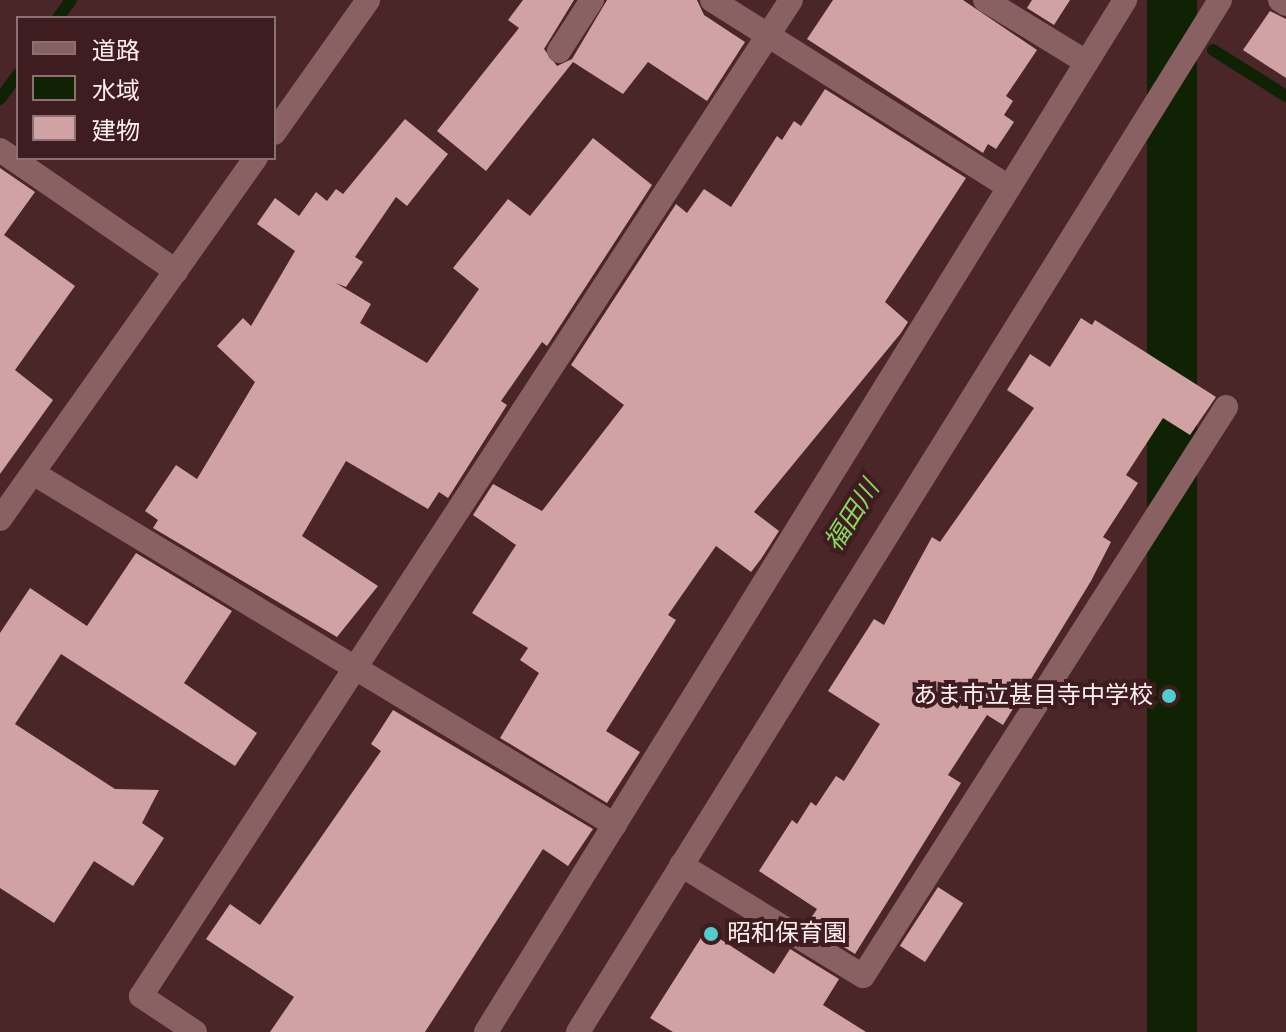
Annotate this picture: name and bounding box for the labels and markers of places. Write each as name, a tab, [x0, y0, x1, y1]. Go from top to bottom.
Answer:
place label: あま市立甚目寺中学校	[913, 682, 1153, 710]
marker: あま市立甚目寺中学校	[1160, 687, 1178, 705]
place label: 昭和保育園	[727, 920, 847, 948]
marker: 昭和保育園	[702, 925, 720, 943]

